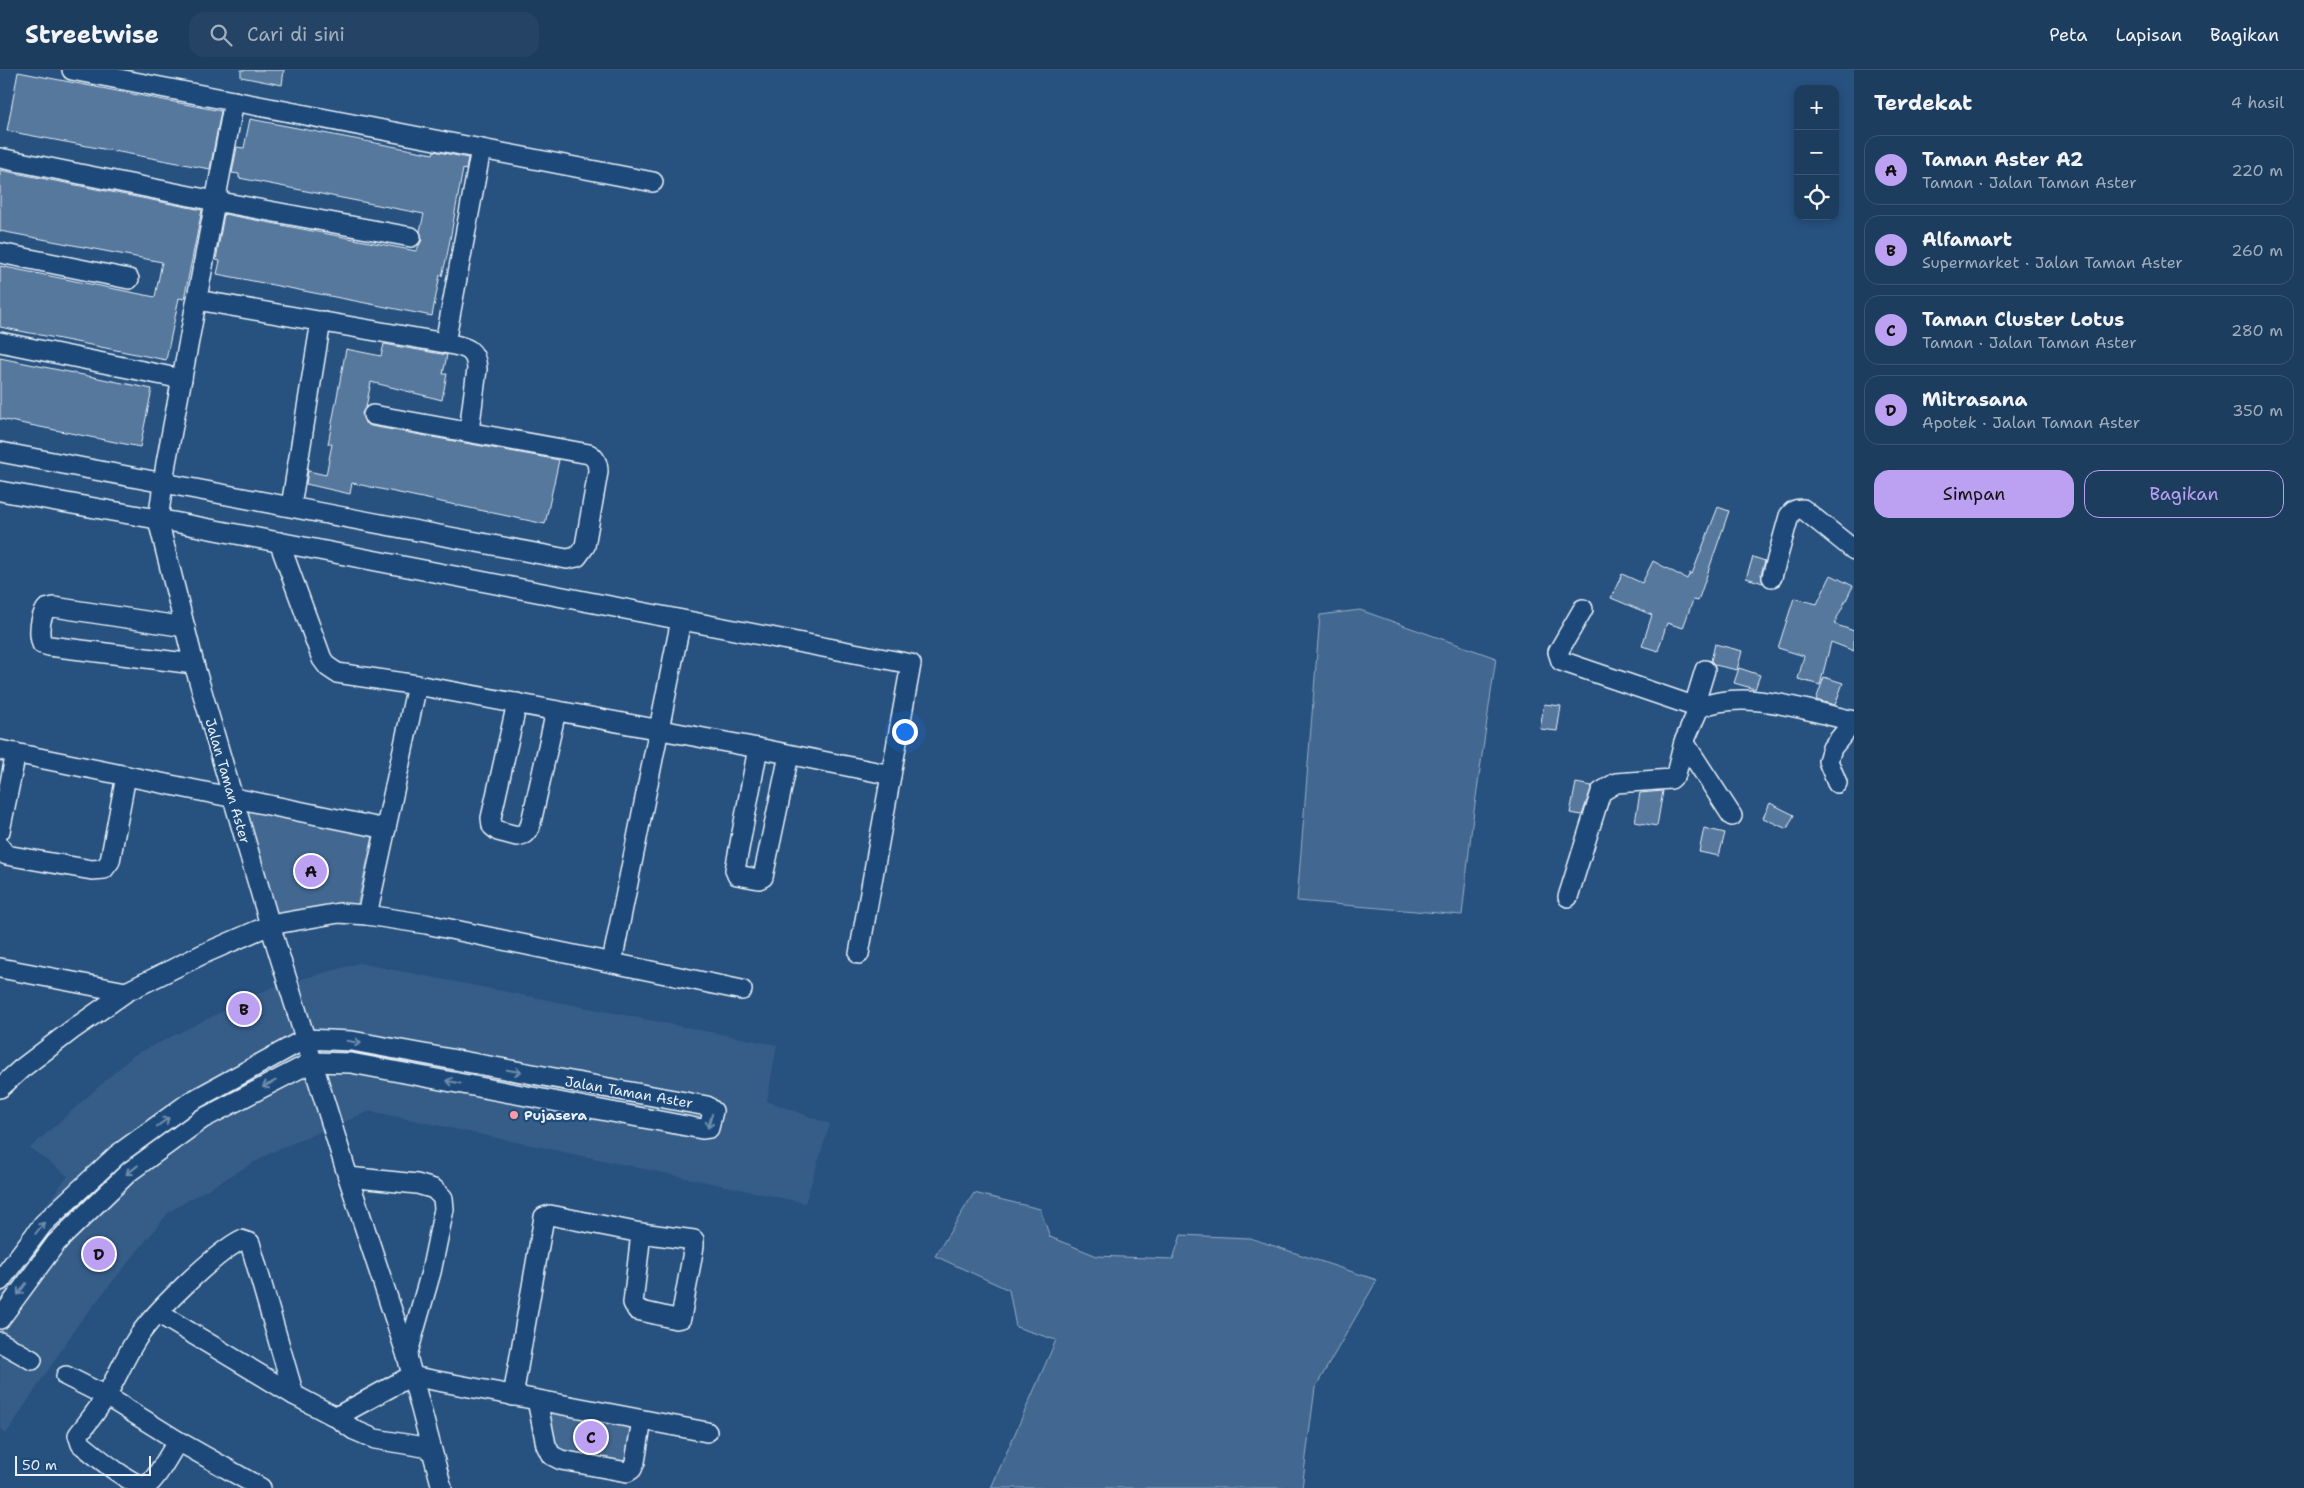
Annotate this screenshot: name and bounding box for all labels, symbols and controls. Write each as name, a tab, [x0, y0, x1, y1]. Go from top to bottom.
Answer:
search box	[189, 12, 539, 57]
text: Streetwise	[25, 19, 159, 51]
icon: search	[207, 21, 235, 49]
text: Cari di sini	[247, 22, 345, 47]
text: Peta	[2049, 23, 2088, 47]
text: Lapisan	[2116, 23, 2182, 47]
text: Bagikan	[2210, 23, 2279, 47]
map controls	[1794, 85, 1839, 220]
button: +	[1794, 85, 1839, 130]
text: Terdekat	[1874, 89, 1972, 117]
text: 4 hasil	[2231, 92, 2284, 113]
button: −	[1794, 130, 1839, 175]
text: Taman Aster A2	[1922, 147, 2083, 172]
text: A	[1885, 160, 1897, 181]
text: 220 m	[2231, 160, 2283, 181]
text: Taman · Jalan Taman Aster	[1922, 172, 2137, 193]
button: locate	[1794, 175, 1839, 220]
text: Alfamart	[1922, 227, 2012, 252]
text: B	[1886, 240, 1896, 261]
text: 260 m	[2231, 240, 2283, 261]
text: Supermarket · Jalan Taman Aster	[1922, 252, 2183, 273]
text: Taman Cluster Lotus	[1922, 307, 2124, 332]
text: C	[1886, 320, 1896, 341]
text: 280 m	[2231, 320, 2283, 341]
text: Taman · Jalan Taman Aster	[1922, 332, 2137, 353]
text: Mitrasana	[1922, 387, 2027, 412]
text: D	[1885, 400, 1897, 421]
text: 350 m	[2232, 400, 2283, 421]
text: Apotek · Jalan Taman Aster	[1922, 412, 2140, 433]
button: Simpan	[1874, 470, 2074, 518]
button: Bagikan	[2084, 470, 2284, 518]
street label: Jalan Taman Aster	[201, 716, 255, 846]
your location	[892, 719, 918, 745]
pin: A	[295, 852, 327, 890]
pin: B	[228, 990, 260, 1028]
one-way arrow	[346, 1037, 362, 1047]
one-way arrow	[505, 1066, 521, 1076]
street label: Jalan Taman Aster	[564, 1072, 695, 1112]
one-way arrow	[445, 1077, 461, 1087]
one-way arrow	[262, 1080, 277, 1089]
place label: Pujasera	[524, 1106, 588, 1124]
marker: Pujasera	[508, 1109, 520, 1121]
one-way arrow	[704, 1113, 714, 1129]
one-way arrow	[156, 1117, 170, 1127]
one-way arrow	[126, 1165, 139, 1176]
one-way arrow	[35, 1222, 46, 1235]
pin: D	[83, 1235, 115, 1273]
one-way arrow	[17, 1282, 27, 1296]
pin: C	[575, 1418, 607, 1456]
scale bar	[15, 1453, 151, 1476]
text: 50 m	[22, 1456, 57, 1474]

